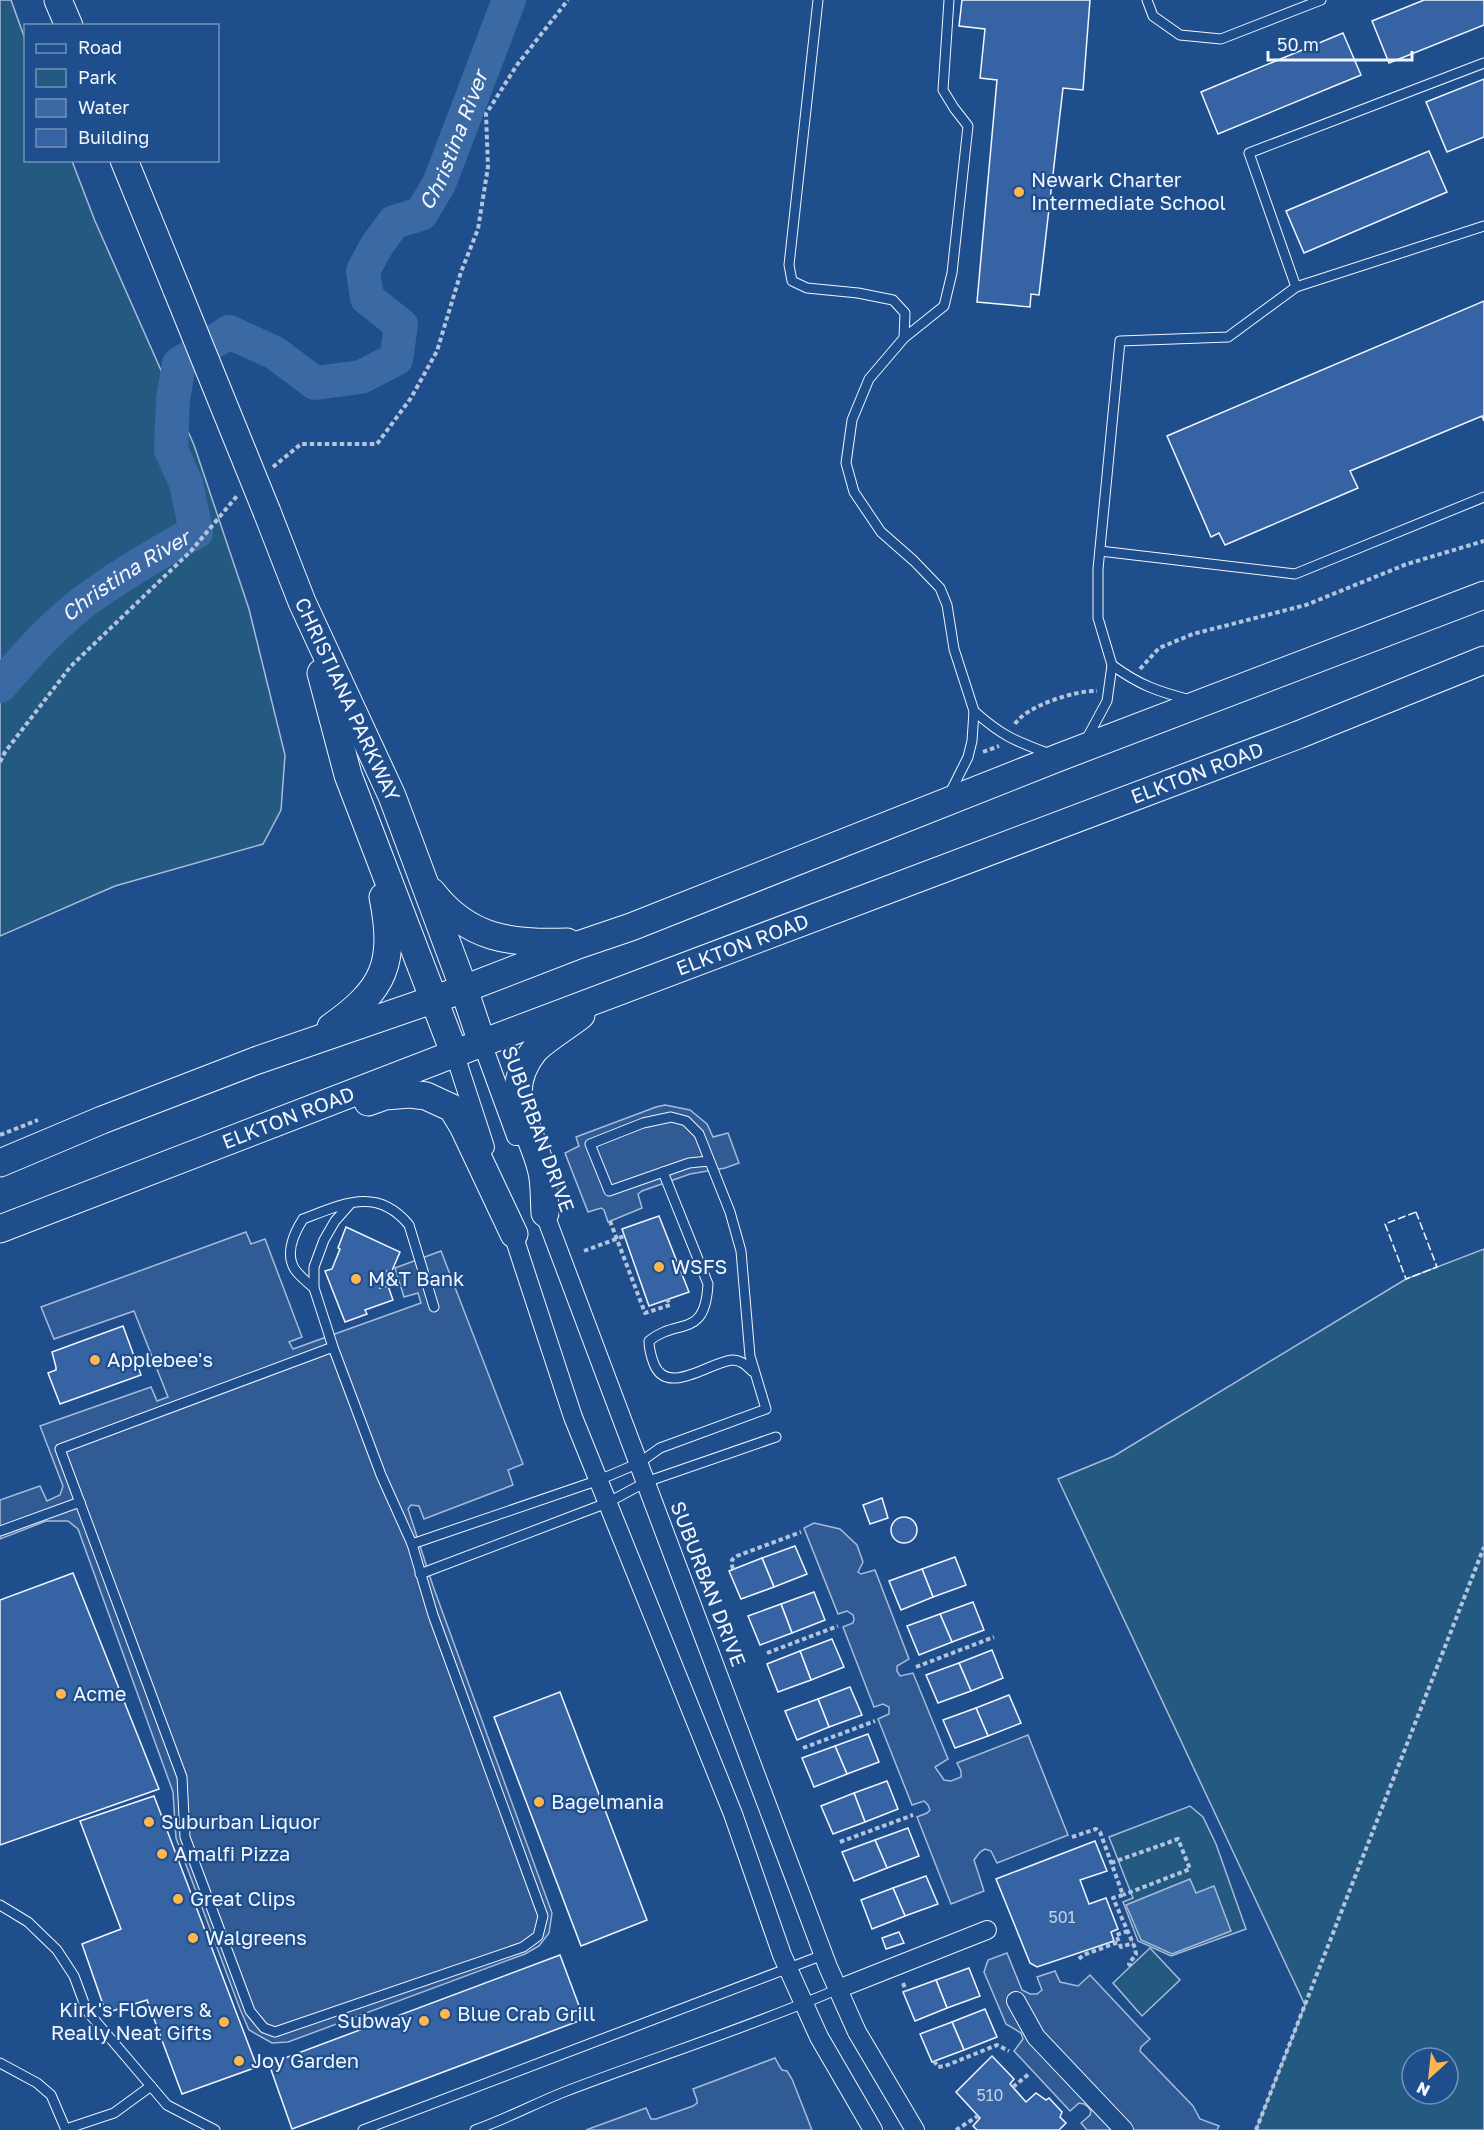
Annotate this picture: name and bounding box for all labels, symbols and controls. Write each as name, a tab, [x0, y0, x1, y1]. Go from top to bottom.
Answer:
legend	[24, 24, 219, 162]
scale bar	[1268, 24, 1412, 62]
text: 50 m	[1277, 33, 1319, 55]
text: Road	[78, 36, 122, 58]
water label: Christina River	[413, 64, 494, 214]
text: Park	[78, 66, 117, 88]
text: Water	[78, 96, 129, 118]
text: Building	[78, 126, 149, 148]
place label: Newark Charter Intermediate School	[1031, 167, 1226, 214]
marker: Newark Charter Intermediate School	[1012, 185, 1026, 199]
water label: Christina River	[55, 523, 196, 627]
street label: CHRISTIANA PARKWAY	[291, 593, 406, 805]
street label: ELKTON ROAD	[1127, 736, 1266, 808]
street label: ELKTON ROAD	[672, 908, 812, 980]
street label: SUBURBAN DRIVE	[498, 1042, 580, 1215]
street label: ELKTON ROAD	[218, 1080, 357, 1153]
place label: WSFS	[671, 1254, 727, 1278]
marker: WSFS	[652, 1260, 666, 1274]
place label: M&T Bank	[368, 1266, 464, 1290]
marker: M&T Bank	[349, 1272, 363, 1286]
place label: Applebee's	[107, 1347, 213, 1371]
marker: Applebee's	[88, 1353, 102, 1367]
street label: SUBURBAN DRIVE	[666, 1498, 752, 1670]
place label: Acme	[73, 1681, 126, 1705]
marker: Acme	[54, 1687, 68, 1701]
place label: Bagelmania	[551, 1789, 664, 1813]
marker: Bagelmania	[532, 1795, 546, 1809]
place label: Suburban Liquor	[161, 1809, 320, 1833]
marker: Suburban Liquor	[142, 1815, 156, 1829]
place label: Amalfi Pizza	[174, 1841, 290, 1865]
marker: Amalfi Pizza	[155, 1847, 169, 1861]
place label: Great Clips	[190, 1886, 296, 1910]
marker: Great Clips	[171, 1892, 185, 1906]
house number: 501	[1049, 1907, 1076, 1927]
place label: Walgreens	[205, 1925, 307, 1949]
marker: Walgreens	[186, 1931, 200, 1945]
place label: Kirk's Flowers & Really Neat Gifts	[51, 1997, 213, 2044]
place label: Blue Crab Grill	[457, 2001, 595, 2025]
marker: Blue Crab Grill	[438, 2007, 452, 2021]
place label: Subway	[337, 2008, 412, 2032]
marker: Subway	[417, 2014, 431, 2028]
marker: Kirk's Flowers & Really Neat Gifts	[217, 2015, 231, 2029]
north arrow	[1400, 2046, 1460, 2106]
place label: Joy Garden	[251, 2048, 359, 2072]
marker: Joy Garden	[232, 2054, 246, 2068]
text: N	[1413, 2078, 1433, 2101]
house number: 510	[977, 2085, 1003, 2105]

